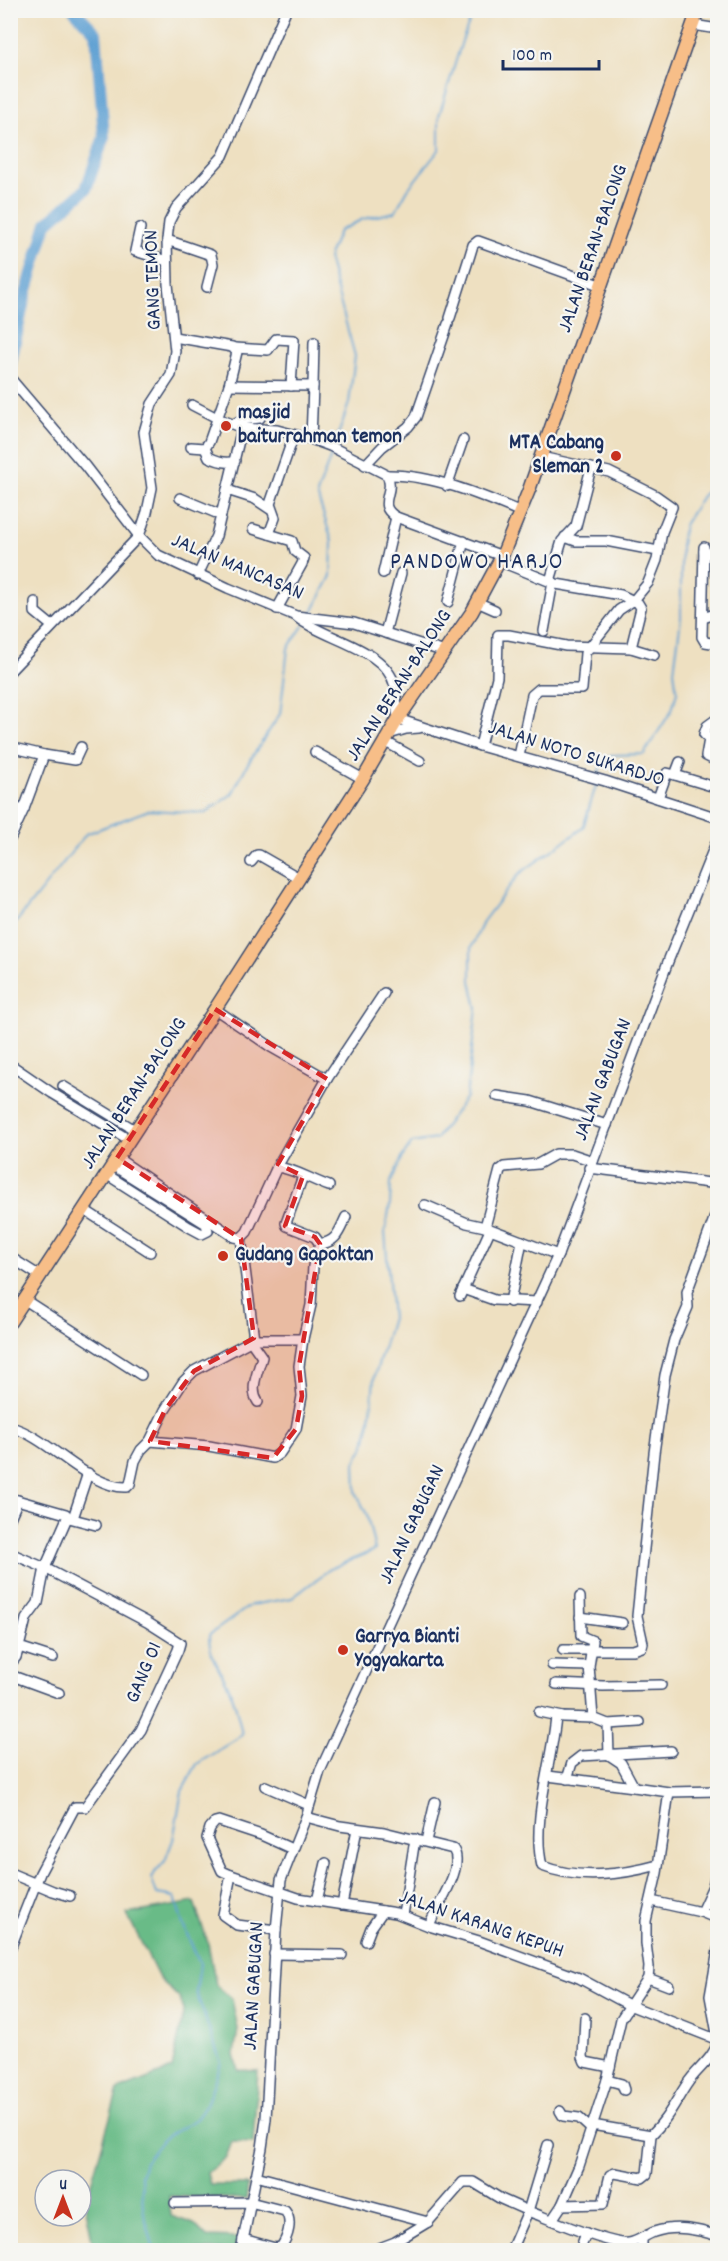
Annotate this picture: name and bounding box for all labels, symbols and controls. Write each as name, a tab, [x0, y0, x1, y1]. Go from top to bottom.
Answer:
scale bar	[503, 33, 599, 71]
text: 100 m	[512, 44, 552, 69]
street label: JALAN BERAN-BALONG	[551, 161, 637, 337]
street label: GANG TEMON	[137, 229, 171, 331]
place label: masjid baiturrahman temon	[238, 399, 402, 453]
marker: masjid baiturrahman temon	[219, 419, 233, 433]
place label: MTA Cabang Sleman 2	[509, 429, 604, 483]
marker: MTA Cabang Sleman 2	[609, 449, 623, 463]
street label: JALAN MANCASAN	[166, 527, 308, 609]
district label: PANDOWO HARJO	[390, 546, 564, 580]
street label: JALAN BERAN-BALONG	[339, 604, 461, 768]
street label: JALAN NOTO SUKARDJO	[484, 714, 668, 796]
street label: JALAN BERAN-BALONG	[74, 1012, 196, 1176]
street label: JALAN GABUGAN	[567, 1014, 641, 1146]
place label: Gudang Gapoktan	[235, 1241, 374, 1271]
marker: Gudang Gapoktan	[216, 1249, 230, 1263]
street label: JALAN GABUGAN	[372, 1460, 454, 1590]
place label: Garrya Bianti Yogyakarta	[354, 1623, 459, 1677]
street label: GANG 01	[119, 1638, 171, 1708]
marker: Garrya Bianti Yogyakarta	[336, 1643, 350, 1657]
street label: JALAN KARANG KEPUH	[394, 1883, 568, 1967]
street label: JALAN GABUGAN	[237, 1921, 273, 2051]
north arrow	[33, 2168, 93, 2228]
text: U	[59, 2174, 67, 2197]

